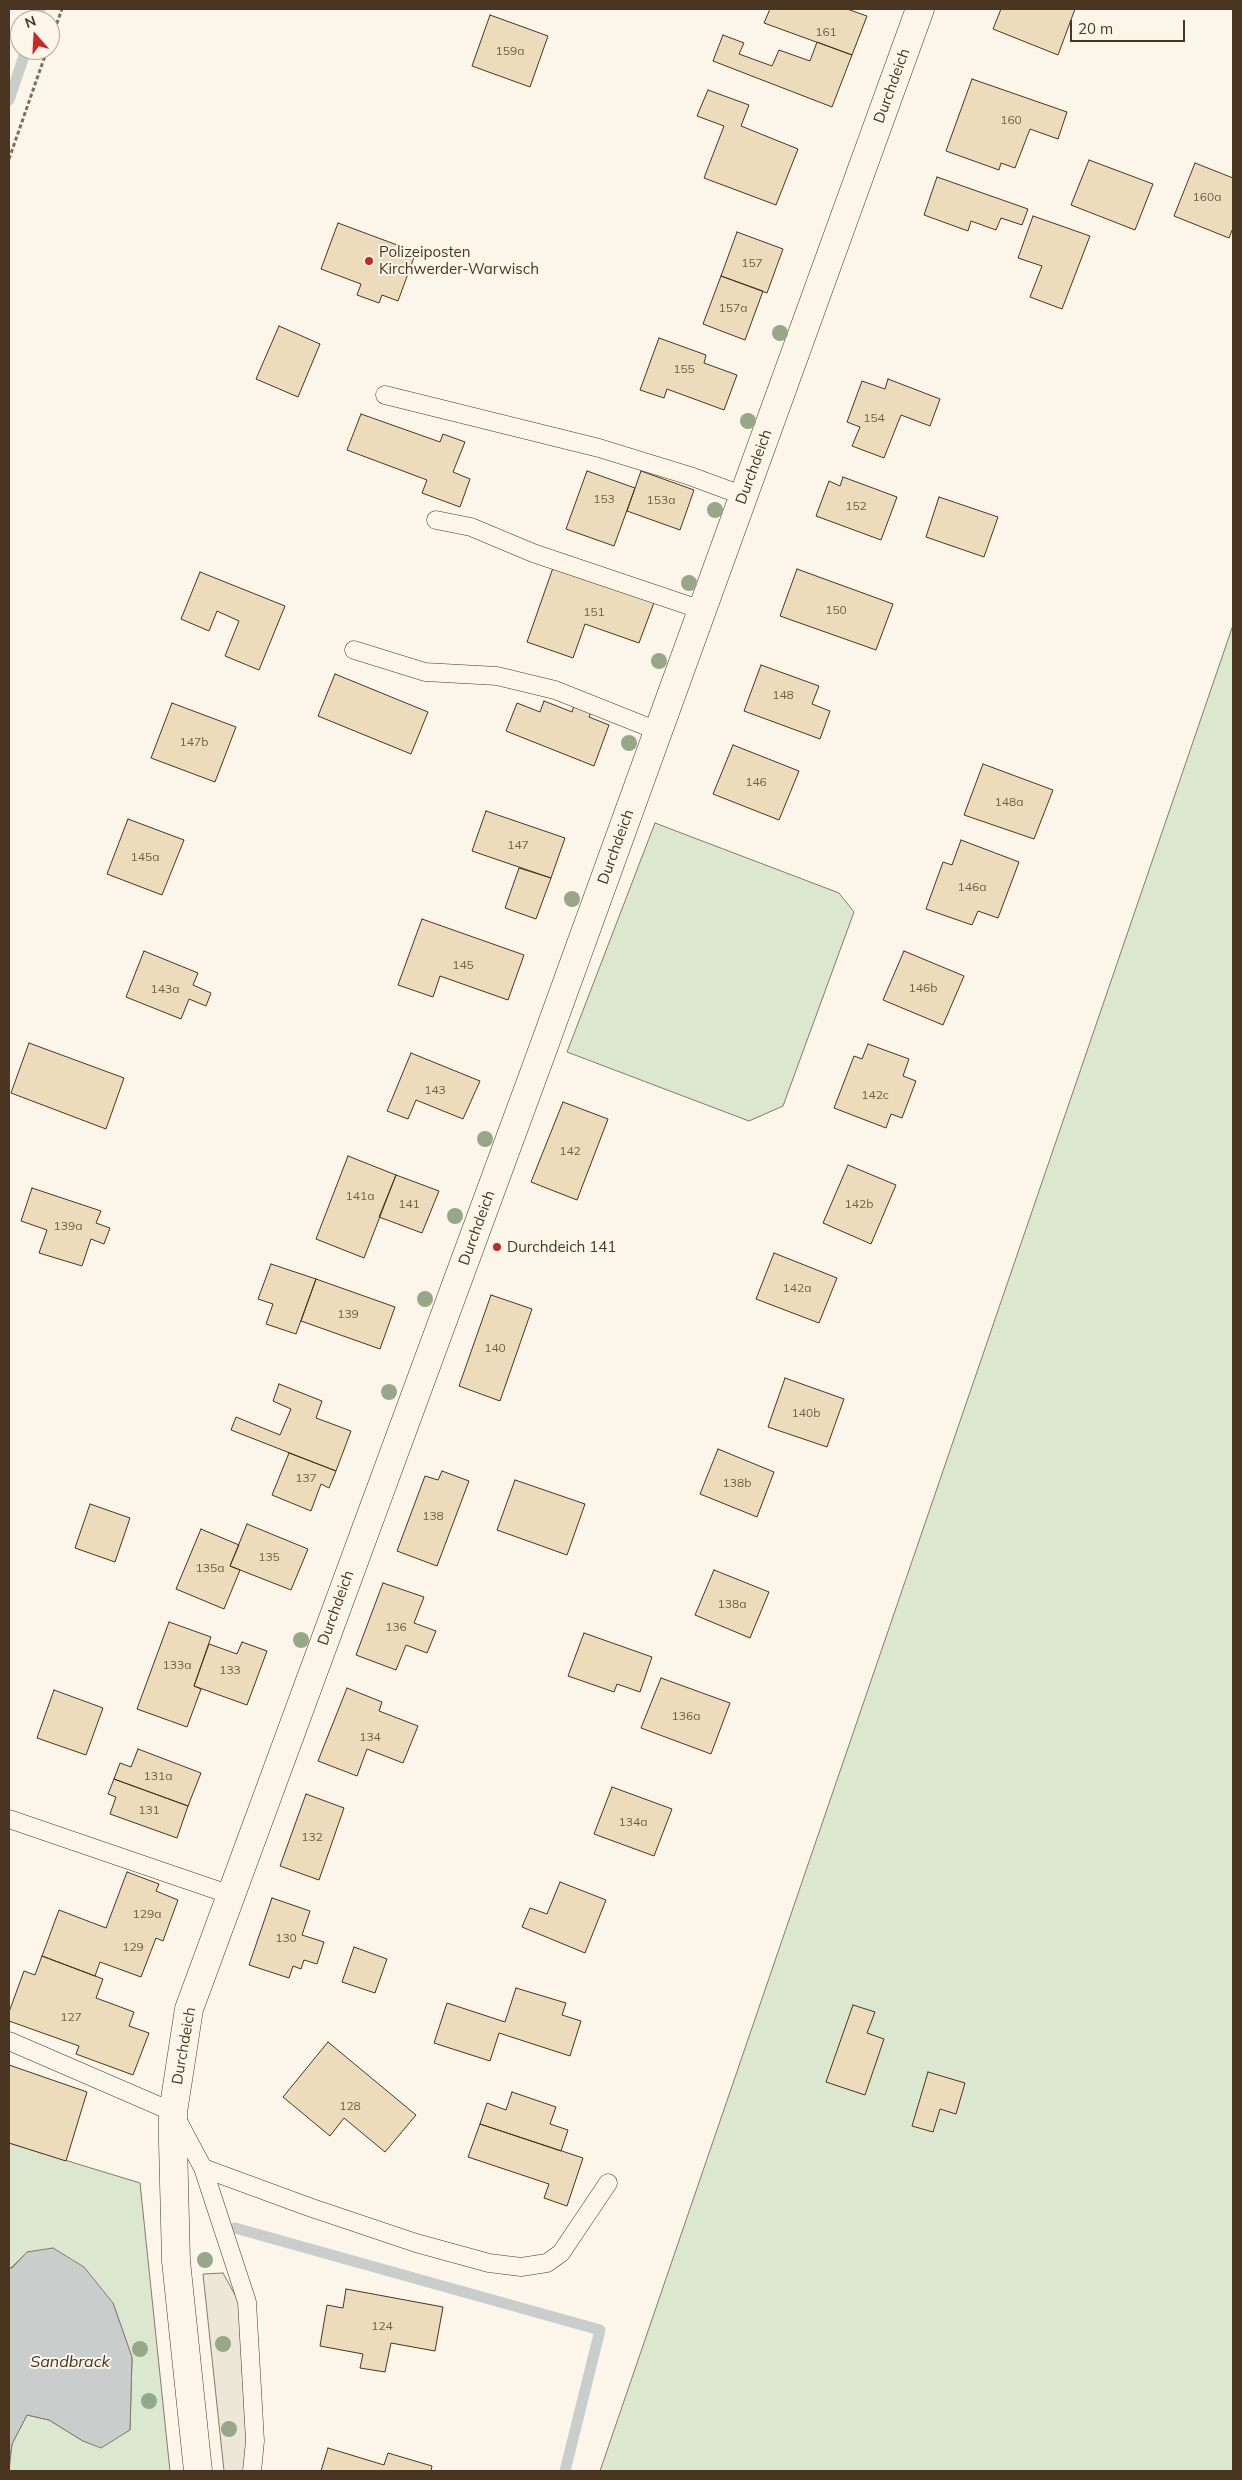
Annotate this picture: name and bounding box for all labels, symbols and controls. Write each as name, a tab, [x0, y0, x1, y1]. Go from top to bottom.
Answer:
north arrow	[10, 10, 60, 60]
scale bar	[1072, 10, 1187, 42]
text: N	[23, 12, 38, 32]
text: 20 m	[1078, 19, 1113, 38]
house number: 161	[815, 25, 837, 39]
house number: 159a	[496, 44, 524, 58]
street label: Durchdeich	[870, 46, 914, 126]
house number: 160	[1000, 113, 1022, 127]
house number: 160a	[1193, 190, 1221, 204]
place label: Polizeiposten Kirchwerder-Warwisch	[379, 243, 539, 278]
marker: Polizeiposten Kirchwerder-Warwisch	[363, 255, 375, 267]
house number: 157	[741, 256, 763, 270]
house number: 157a	[719, 301, 747, 315]
house number: 155	[673, 362, 695, 376]
house number: 154	[863, 411, 885, 425]
street label: Durchdeich	[732, 427, 776, 507]
house number: 153	[593, 492, 615, 506]
house number: 153a	[647, 493, 675, 507]
house number: 152	[845, 499, 867, 513]
house number: 150	[825, 603, 847, 617]
house number: 151	[583, 605, 605, 619]
house number: 148	[772, 688, 794, 702]
house number: 147b	[180, 735, 208, 749]
house number: 146	[745, 775, 767, 789]
house number: 148a	[995, 795, 1023, 809]
street label: Durchdeich	[594, 807, 638, 887]
house number: 147	[507, 838, 529, 852]
house number: 145a	[131, 850, 159, 864]
house number: 146a	[958, 880, 986, 894]
house number: 145	[452, 958, 474, 972]
house number: 146b	[909, 981, 937, 995]
house number: 143a	[151, 982, 179, 996]
house number: 143	[424, 1083, 446, 1097]
house number: 142c	[861, 1088, 889, 1102]
house number: 142	[559, 1144, 581, 1158]
street label: Durchdeich	[455, 1188, 499, 1268]
house number: 141a	[346, 1189, 374, 1203]
house number: 141	[398, 1197, 420, 1211]
house number: 142b	[845, 1197, 873, 1211]
house number: 139a	[54, 1219, 82, 1233]
place label: Durchdeich 141	[507, 1238, 616, 1256]
marker: Durchdeich 141	[491, 1241, 503, 1253]
house number: 142a	[783, 1281, 811, 1295]
house number: 139	[337, 1307, 359, 1321]
house number: 140	[484, 1341, 506, 1355]
house number: 140b	[792, 1406, 820, 1420]
house number: 137	[295, 1471, 317, 1485]
house number: 138b	[723, 1476, 751, 1490]
house number: 138	[422, 1509, 444, 1523]
house number: 135	[258, 1550, 280, 1564]
house number: 135a	[196, 1561, 224, 1575]
street label: Durchdeich	[314, 1568, 358, 1648]
house number: 138a	[718, 1597, 746, 1611]
house number: 136	[385, 1620, 407, 1634]
house number: 133a	[163, 1658, 191, 1672]
house number: 133	[219, 1663, 241, 1677]
house number: 136a	[672, 1709, 700, 1723]
house number: 134	[359, 1730, 381, 1744]
house number: 131a	[144, 1769, 172, 1783]
house number: 131	[138, 1803, 160, 1817]
house number: 134a	[619, 1815, 647, 1829]
house number: 132	[301, 1830, 323, 1844]
house number: 129a	[133, 1907, 161, 1921]
house number: 130	[275, 1931, 297, 1945]
house number: 129	[122, 1940, 144, 1954]
street label: Durchdeich	[168, 2006, 200, 2086]
house number: 127	[60, 2010, 82, 2024]
house number: 128	[339, 2099, 361, 2113]
house number: 124	[371, 2319, 393, 2333]
water label: Sandbrack	[30, 2352, 110, 2372]

